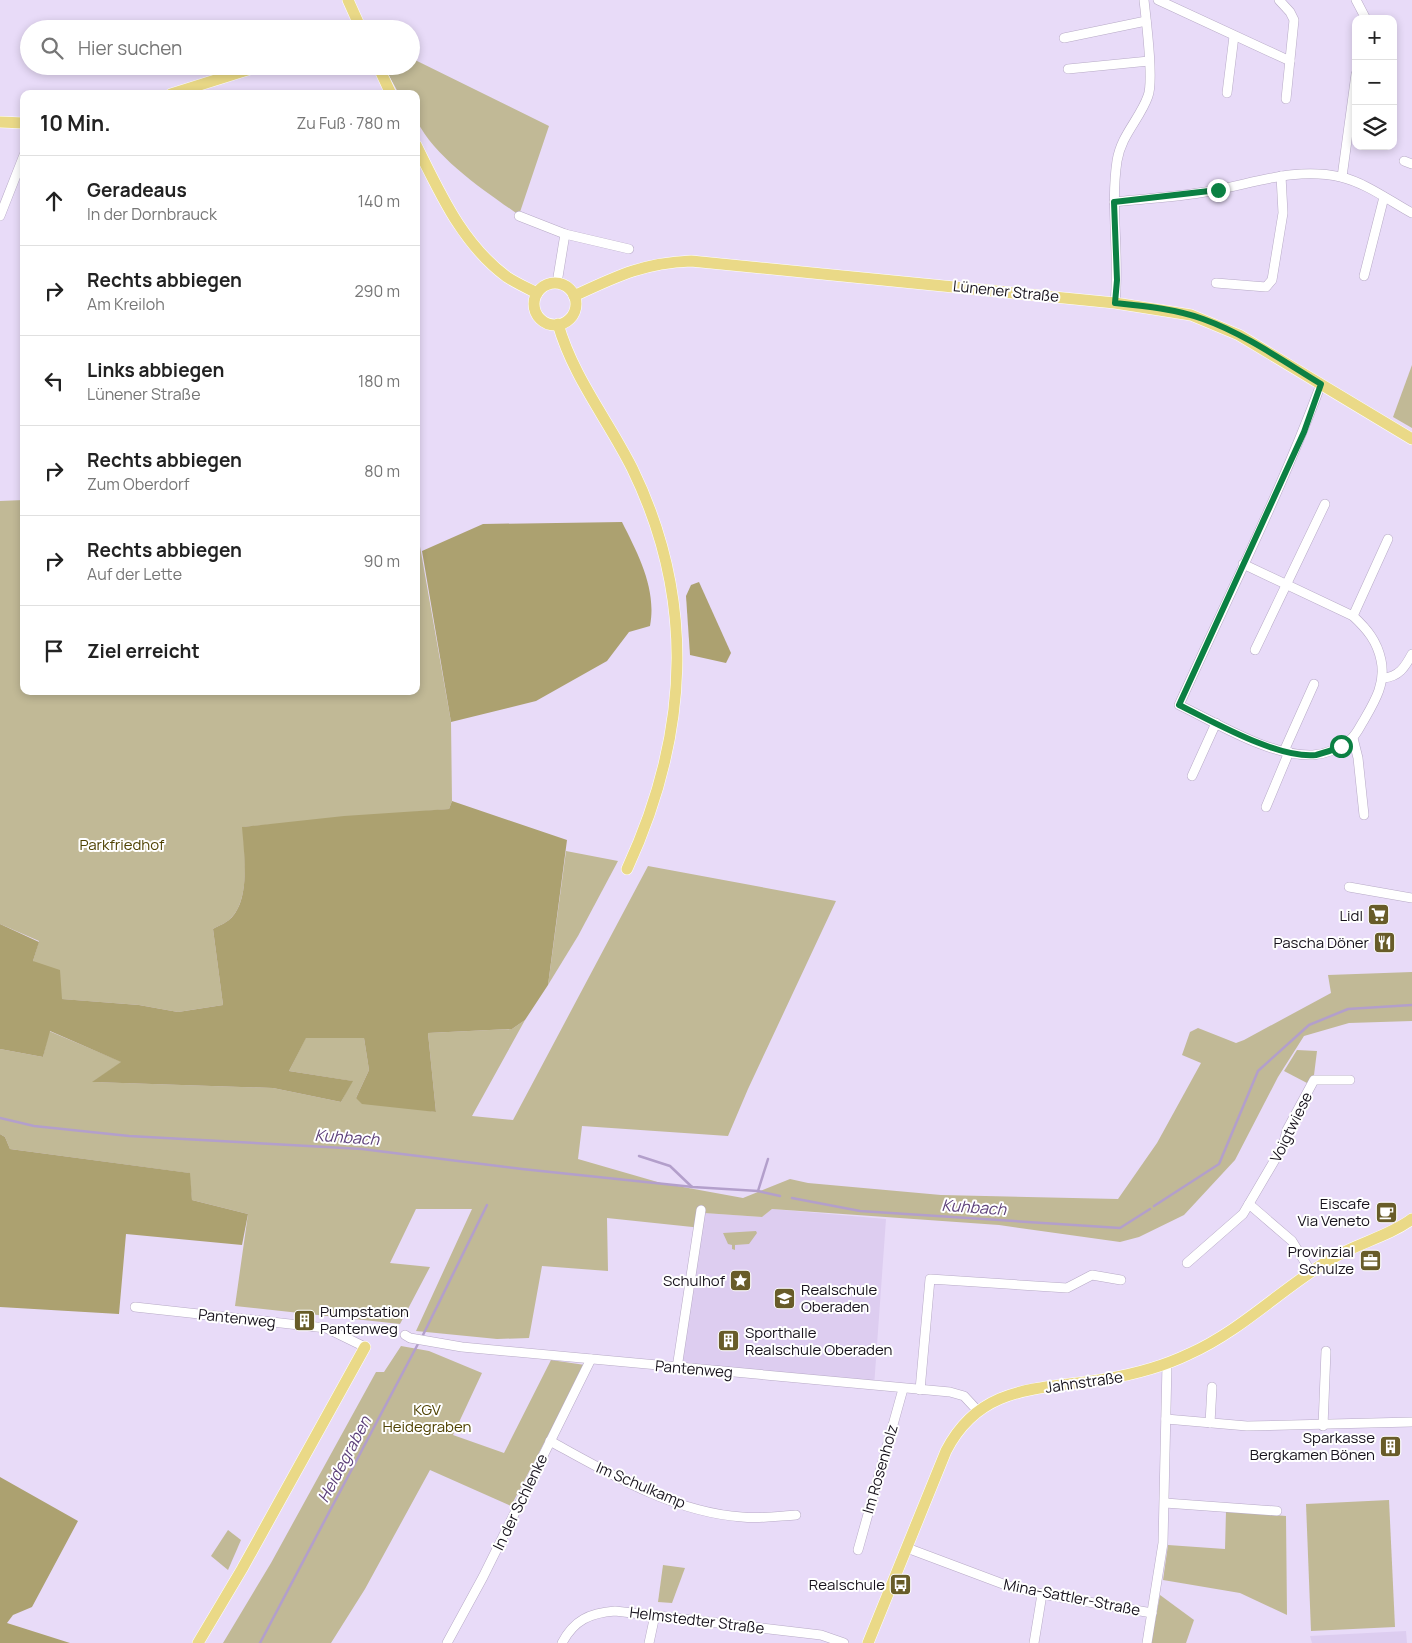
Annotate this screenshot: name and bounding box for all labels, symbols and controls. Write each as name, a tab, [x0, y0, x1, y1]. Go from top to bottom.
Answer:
map controls	[1352, 15, 1397, 150]
button: +	[1352, 15, 1397, 60]
search box	[20, 20, 420, 75]
icon: search	[38, 34, 66, 62]
text: Hier suchen	[78, 35, 182, 61]
button: −	[1352, 60, 1397, 105]
button: layers	[1352, 105, 1397, 150]
text: 10 Min.	[40, 109, 111, 137]
text: Zu Fuß · 780 m	[296, 112, 400, 134]
text: Geradeaus	[87, 177, 187, 203]
route end	[1207, 179, 1230, 202]
icon: ahead	[40, 187, 68, 215]
text: 140 m	[358, 190, 400, 212]
text: In der Dornbrauck	[87, 203, 217, 225]
text: Rechts abbiegen	[87, 267, 242, 293]
street label: Lünener Straße	[952, 275, 1060, 307]
icon: right	[40, 277, 68, 305]
text: 290 m	[354, 280, 400, 302]
text: Am Kreiloh	[87, 293, 165, 315]
text: Links abbiegen	[87, 357, 224, 383]
icon: left	[40, 367, 68, 395]
text: 180 m	[358, 370, 400, 392]
text: Lünener Straße	[87, 383, 201, 405]
text: Rechts abbiegen	[87, 447, 242, 473]
icon: right	[40, 457, 68, 485]
text: 80 m	[364, 460, 400, 482]
text: Zum Oberdorf	[87, 473, 190, 495]
text: Rechts abbiegen	[87, 537, 242, 563]
icon: right	[40, 547, 68, 575]
text: 90 m	[364, 550, 400, 572]
text: Auf der Lette	[87, 563, 182, 585]
icon: arrive	[40, 637, 68, 665]
text: Ziel erreicht	[87, 638, 200, 664]
route start	[1330, 735, 1353, 758]
park label: Parkfriedhof	[80, 834, 165, 855]
supermarket icon: Lidl	[1367, 903, 1391, 927]
place label: Lidl	[1339, 905, 1363, 926]
restaurant icon: Pascha Döner	[1373, 930, 1397, 954]
place label: Pascha Döner	[1274, 932, 1370, 953]
street label: Voigtwiese	[1265, 1088, 1317, 1166]
water label: Kuhbach	[314, 1124, 381, 1150]
place label: Eiscafe Via Veneto	[1298, 1193, 1370, 1231]
water label: Kuhbach	[941, 1194, 1008, 1220]
cafe icon: Eiscafe Via Veneto	[1374, 1200, 1398, 1224]
place label: Provinzial Schulze	[1288, 1241, 1354, 1279]
office icon: Provinzial Schulze	[1358, 1248, 1382, 1272]
place icon: Schulhof	[729, 1268, 753, 1292]
place label: Schulhof	[663, 1270, 726, 1291]
place label: Realschule Oberaden	[801, 1279, 877, 1317]
school or university icon: Realschule Oberaden	[773, 1286, 797, 1310]
place label: Pumpstation Pantenweg	[320, 1301, 409, 1339]
street label: Pantenweg	[197, 1303, 277, 1333]
building icon: Pumpstation Pantenweg	[292, 1308, 316, 1332]
place label: Sporthalle Realschule Oberaden	[745, 1322, 893, 1360]
building icon: Sporthalle Realschule Oberaden	[717, 1329, 741, 1353]
street label: Pantenweg	[654, 1355, 734, 1383]
street label: Jahnstraße	[1044, 1366, 1124, 1398]
park label: KGV Heidegraben	[383, 1399, 472, 1437]
water label: Heidegraben	[312, 1412, 376, 1506]
street label: Im Rosenholz	[857, 1422, 903, 1516]
place label: Sparkasse Bergkamen Bönen	[1250, 1427, 1375, 1465]
building icon: Sparkasse Bergkamen Bönen	[1379, 1434, 1403, 1458]
street label: In der Schlenke	[488, 1450, 553, 1554]
street label: Im Schulkamp	[593, 1457, 689, 1513]
bus stop icon: Realschule	[889, 1572, 913, 1596]
street label: Mina-Sattler-Straße	[1002, 1573, 1142, 1621]
place label: Realschule	[809, 1574, 885, 1595]
street label: Helmstedter Straße	[628, 1601, 766, 1639]

